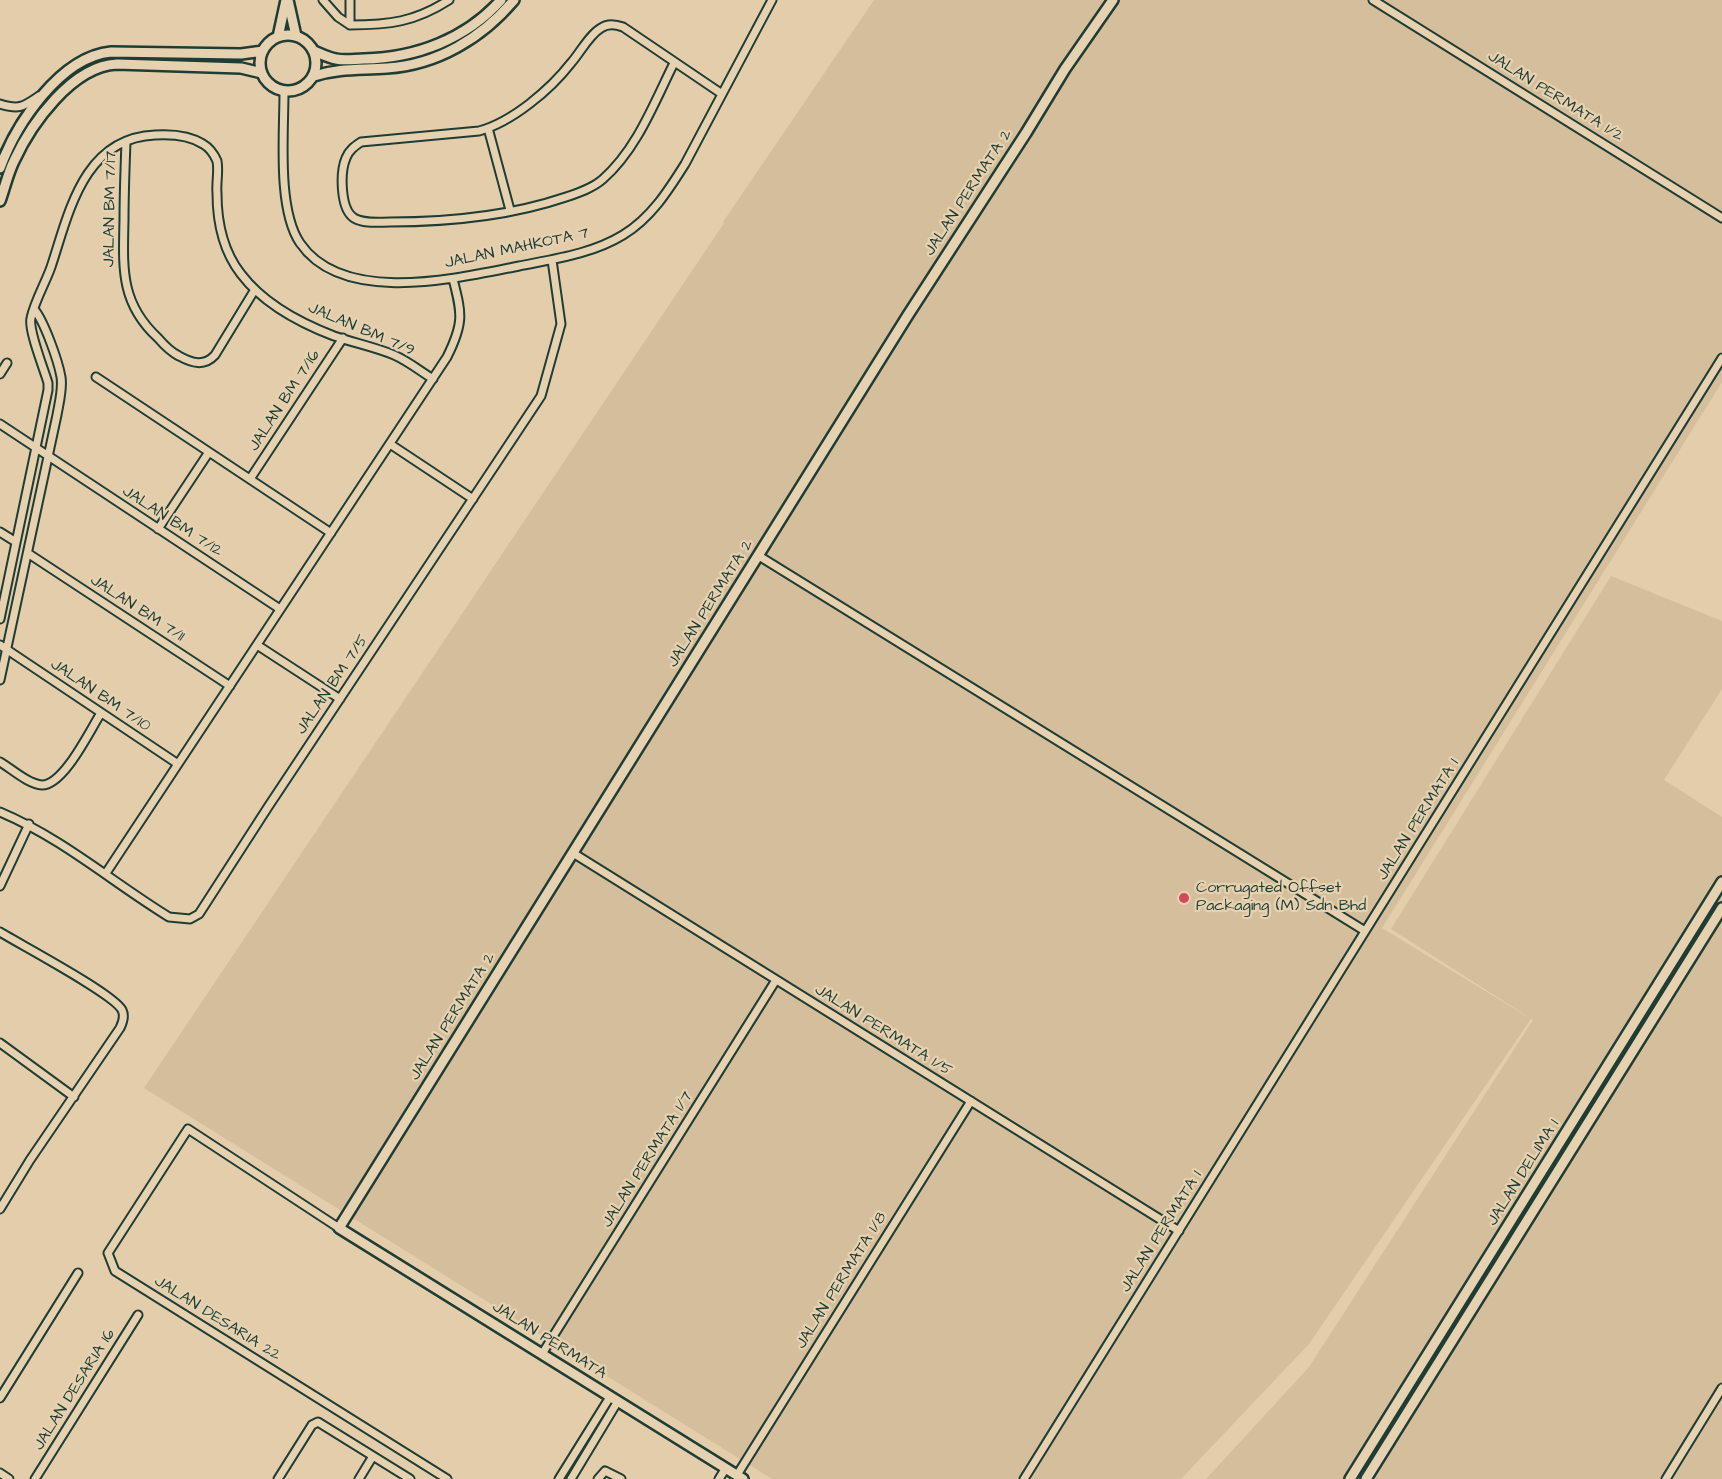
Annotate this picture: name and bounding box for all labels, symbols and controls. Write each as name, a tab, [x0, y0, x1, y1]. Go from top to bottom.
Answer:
street label: JALAN PERMATA 1/2	[1484, 47, 1626, 147]
street label: JALAN PERMATA 2	[921, 126, 1017, 260]
street label: JALAN BM 7/17	[100, 151, 122, 267]
street label: JALAN MAHKOTA 7	[443, 224, 591, 274]
street label: JALAN BM 7/9	[305, 299, 417, 361]
street label: JALAN BM 7/16	[245, 347, 325, 455]
street label: JALAN BM 7/12	[118, 482, 226, 562]
street label: JALAN PERMATA 2	[664, 537, 758, 671]
street label: JALAN BM 7/11	[86, 571, 188, 647]
street label: JALAN BM 7/5	[293, 632, 373, 738]
street label: JALAN BM 7/10	[46, 655, 154, 737]
street label: JALAN PERMATA 1	[1374, 756, 1464, 884]
place label: Corrugated Offset Packaging (M) Sdn Bhd	[1196, 879, 1366, 917]
marker: Corrugated Offset Packaging (M) Sdn Bhd	[1177, 891, 1191, 905]
street label: JALAN PERMATA 2	[406, 950, 500, 1084]
street label: JALAN PERMATA 1/5	[811, 981, 955, 1081]
street label: JALAN PERMATA 1/7	[598, 1088, 698, 1232]
street label: JALAN DELIMA 1	[1484, 1116, 1564, 1230]
street label: JALAN PERMATA 1	[1117, 1168, 1207, 1296]
street label: JALAN PERMATA 1/8	[792, 1209, 892, 1353]
street label: JALAN DESARIA 22	[150, 1272, 284, 1366]
street label: JALAN PERMATA	[488, 1298, 610, 1384]
street label: JALAN DESARIA 16	[30, 1326, 120, 1454]

